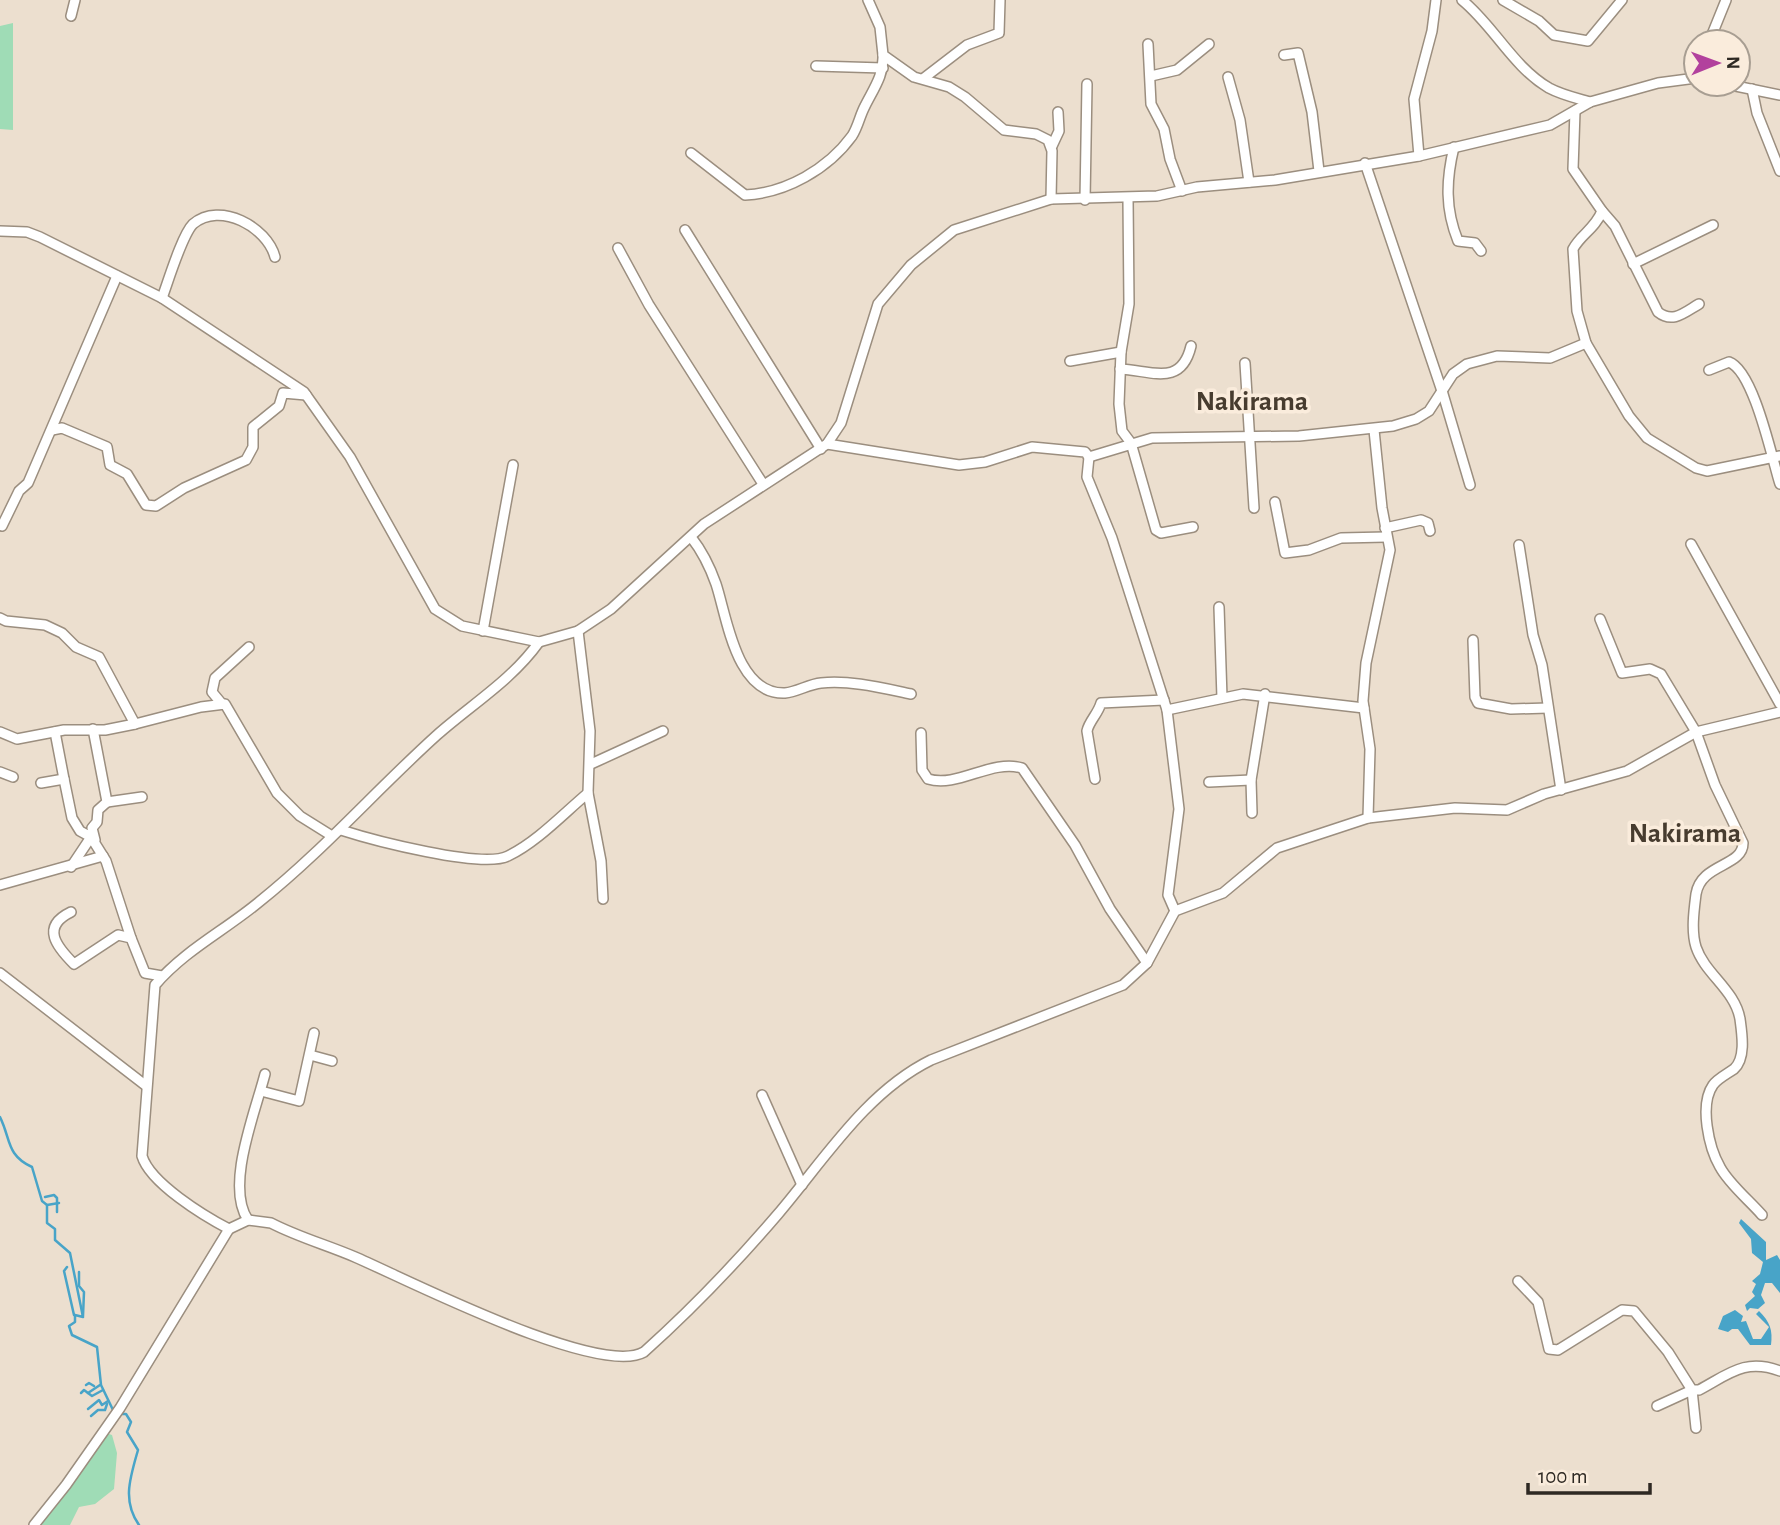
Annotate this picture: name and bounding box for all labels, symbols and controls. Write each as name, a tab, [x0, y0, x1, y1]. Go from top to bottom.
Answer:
north arrow	[1682, 28, 1752, 98]
text: N	[1723, 56, 1742, 70]
district label: Nakirama	[1196, 388, 1308, 416]
district label: Nakirama	[1629, 820, 1741, 848]
scale bar	[1528, 1452, 1650, 1496]
text: 100 m	[1538, 1466, 1588, 1487]

